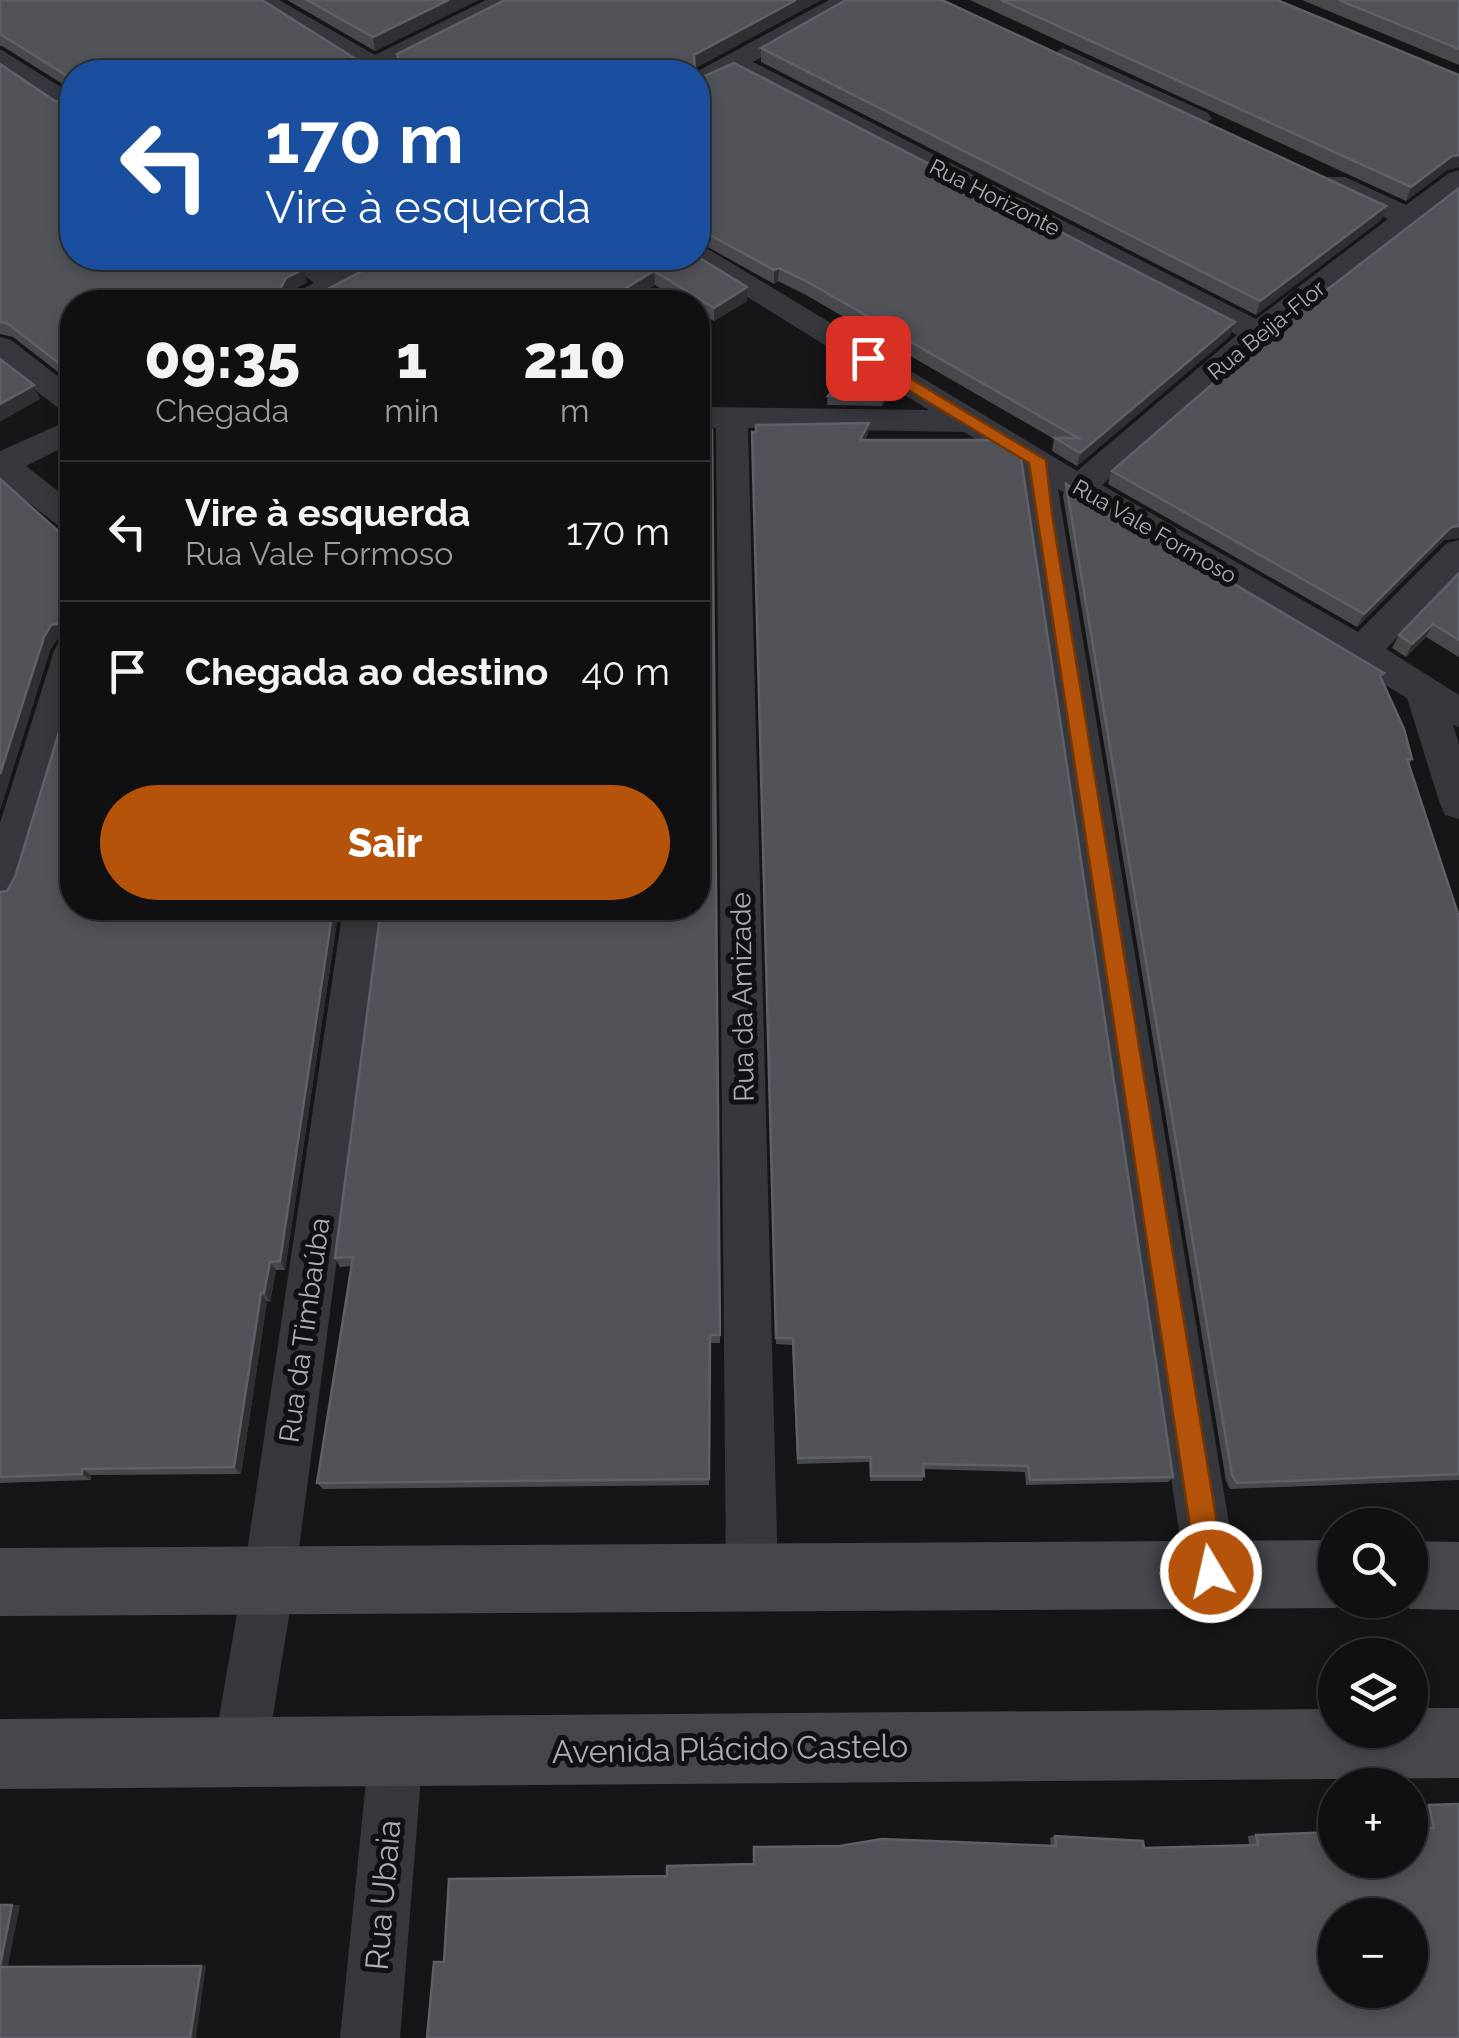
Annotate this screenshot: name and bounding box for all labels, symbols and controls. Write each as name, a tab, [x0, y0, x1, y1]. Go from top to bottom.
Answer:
text: 170 m	[265, 97, 464, 179]
icon: left	[100, 100, 230, 230]
street label: Rua Horizonte	[925, 153, 1065, 241]
text: Vire à esquerda	[265, 181, 591, 234]
street label: Rua Beija-Flor	[1202, 275, 1330, 385]
pin	[826, 316, 911, 401]
text: 09:35	[144, 322, 300, 392]
text: 1	[396, 322, 427, 392]
text: 210	[523, 322, 626, 392]
icon: arrive	[841, 331, 896, 386]
text: Chegada	[155, 392, 289, 429]
text: min	[384, 392, 439, 429]
text: m	[560, 392, 589, 429]
street label: Rua Vale Formoso	[1069, 474, 1241, 588]
text: Vire à esquerda	[185, 490, 470, 535]
icon: left	[100, 504, 155, 559]
text: 170 m	[566, 509, 670, 554]
text: Rua Vale Formoso	[185, 535, 453, 572]
icon: arrive	[100, 644, 155, 699]
text: Chegada ao destino	[185, 649, 548, 694]
text: 40 m	[581, 649, 670, 694]
button: Sair	[100, 785, 670, 900]
street label: Rua da Amizade	[724, 892, 761, 1102]
street label: Rua da Timbaúba	[272, 1216, 337, 1445]
map controls	[1318, 1508, 1428, 2008]
button: search	[1318, 1508, 1428, 1618]
position arrow	[1159, 1520, 1263, 1624]
button: layers	[1318, 1638, 1428, 1748]
street label: Avenida Plácido Castelo	[551, 1727, 909, 1770]
button: +	[1318, 1768, 1428, 1878]
street label: Rua Ubaia	[357, 1818, 408, 1972]
button: −	[1318, 1898, 1428, 2008]

